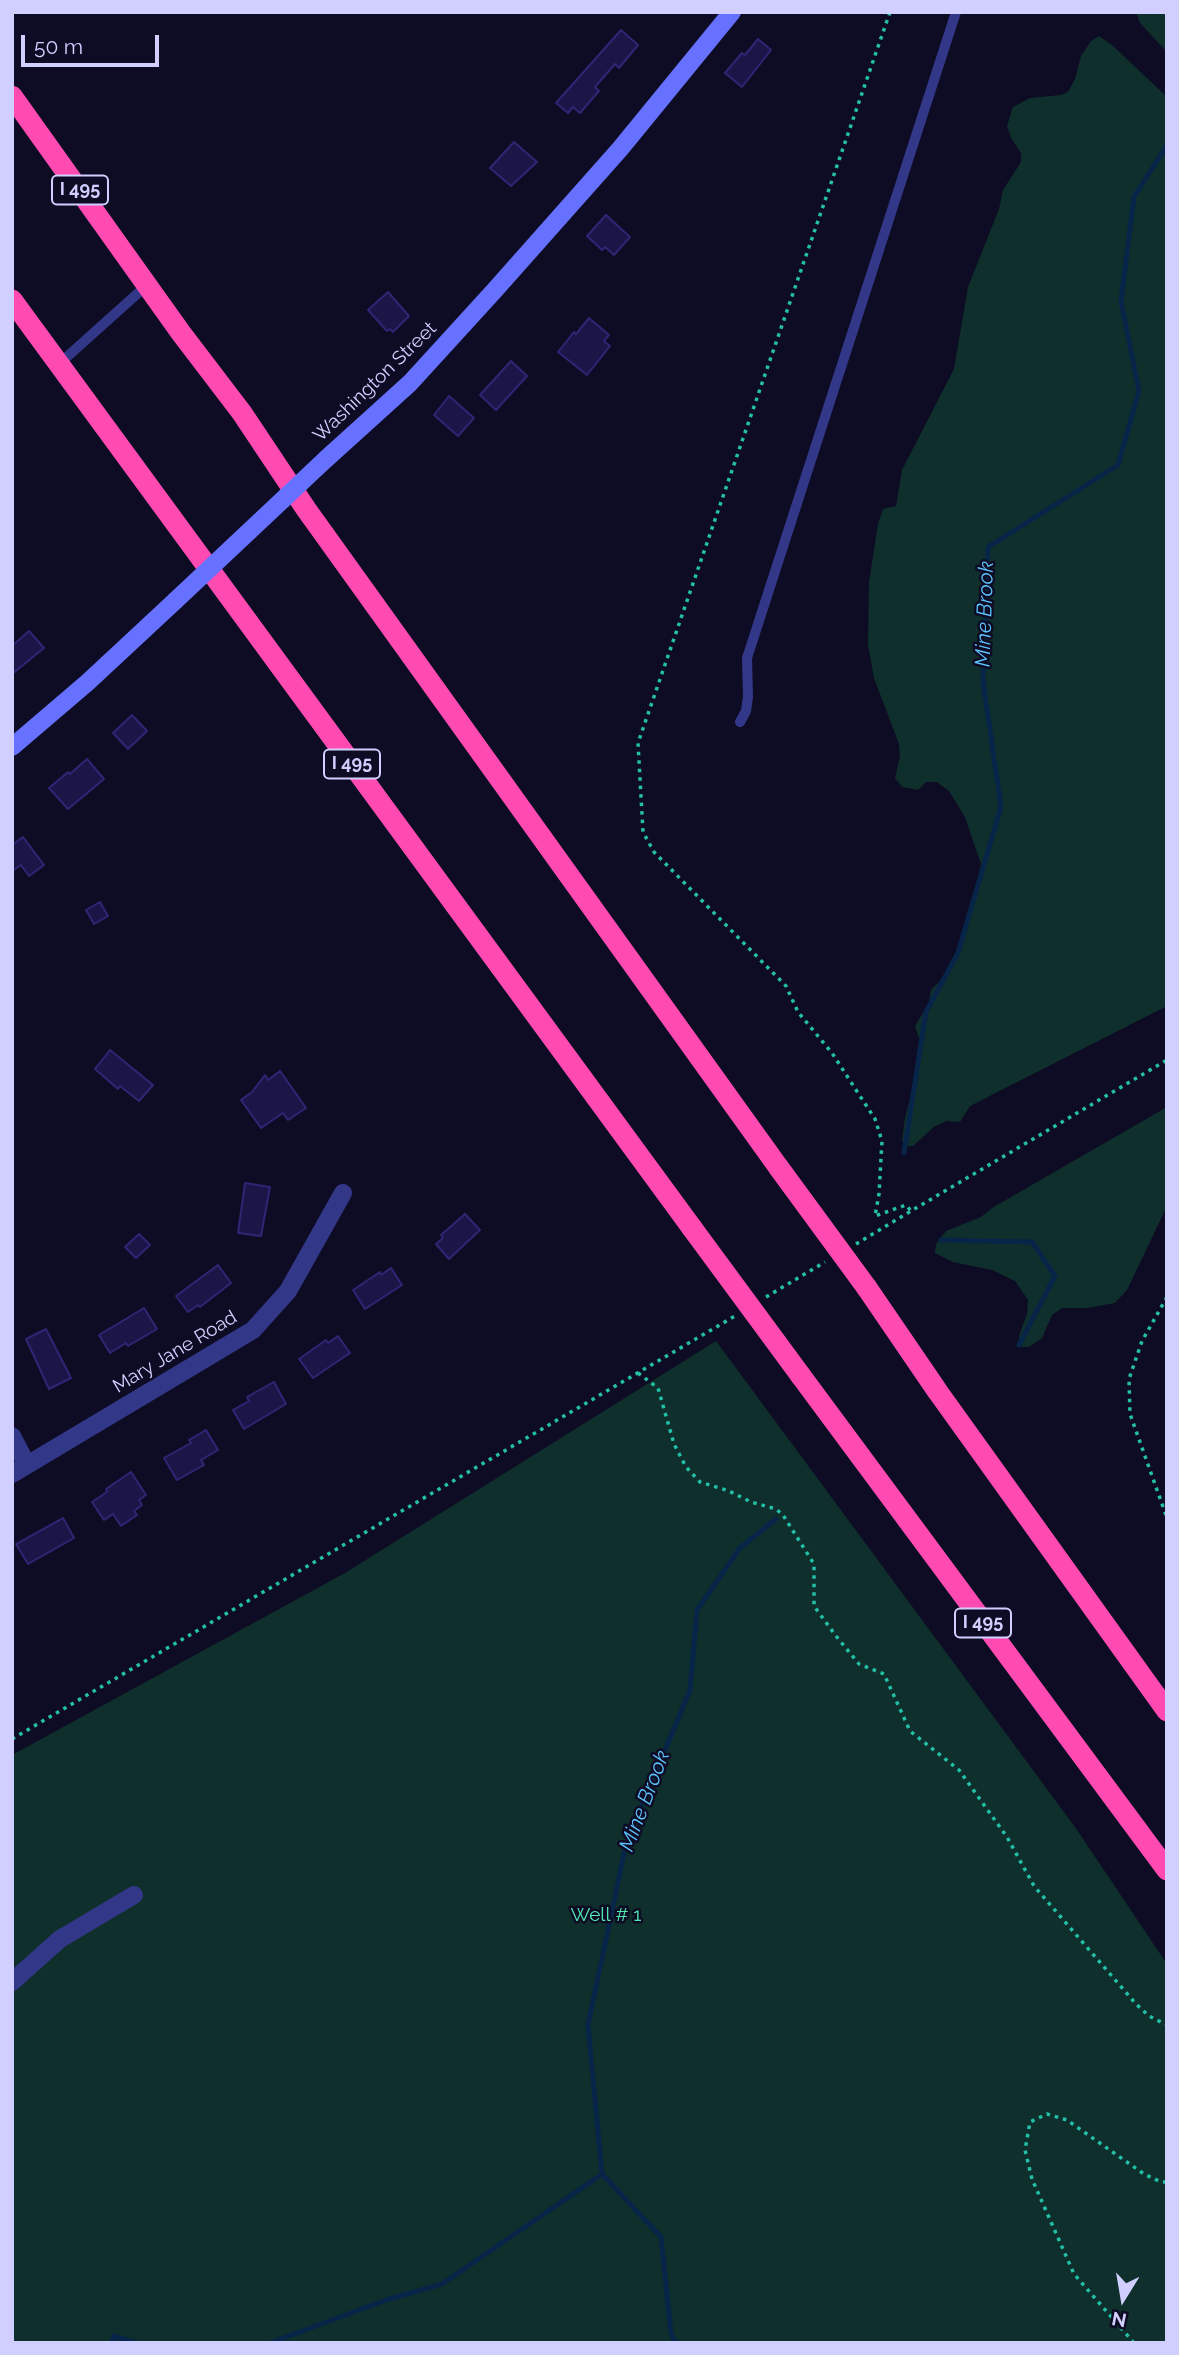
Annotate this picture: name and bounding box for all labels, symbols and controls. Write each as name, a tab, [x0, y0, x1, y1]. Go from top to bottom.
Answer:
scale bar	[24, 21, 163, 65]
text: 50 m	[34, 34, 83, 59]
road number: I 495	[52, 176, 108, 204]
street label: Washington Street	[309, 317, 441, 447]
water label: Mine Brook	[971, 561, 999, 667]
road number: I 495	[324, 750, 380, 778]
street label: Mary Jane Road	[109, 1306, 241, 1398]
road number: I 495	[955, 1608, 1011, 1638]
water label: Mine Brook	[614, 1747, 676, 1855]
park label: Well # 1	[571, 1904, 641, 1926]
north arrow	[1088, 2264, 1158, 2334]
text: N	[1110, 2307, 1128, 2332]

